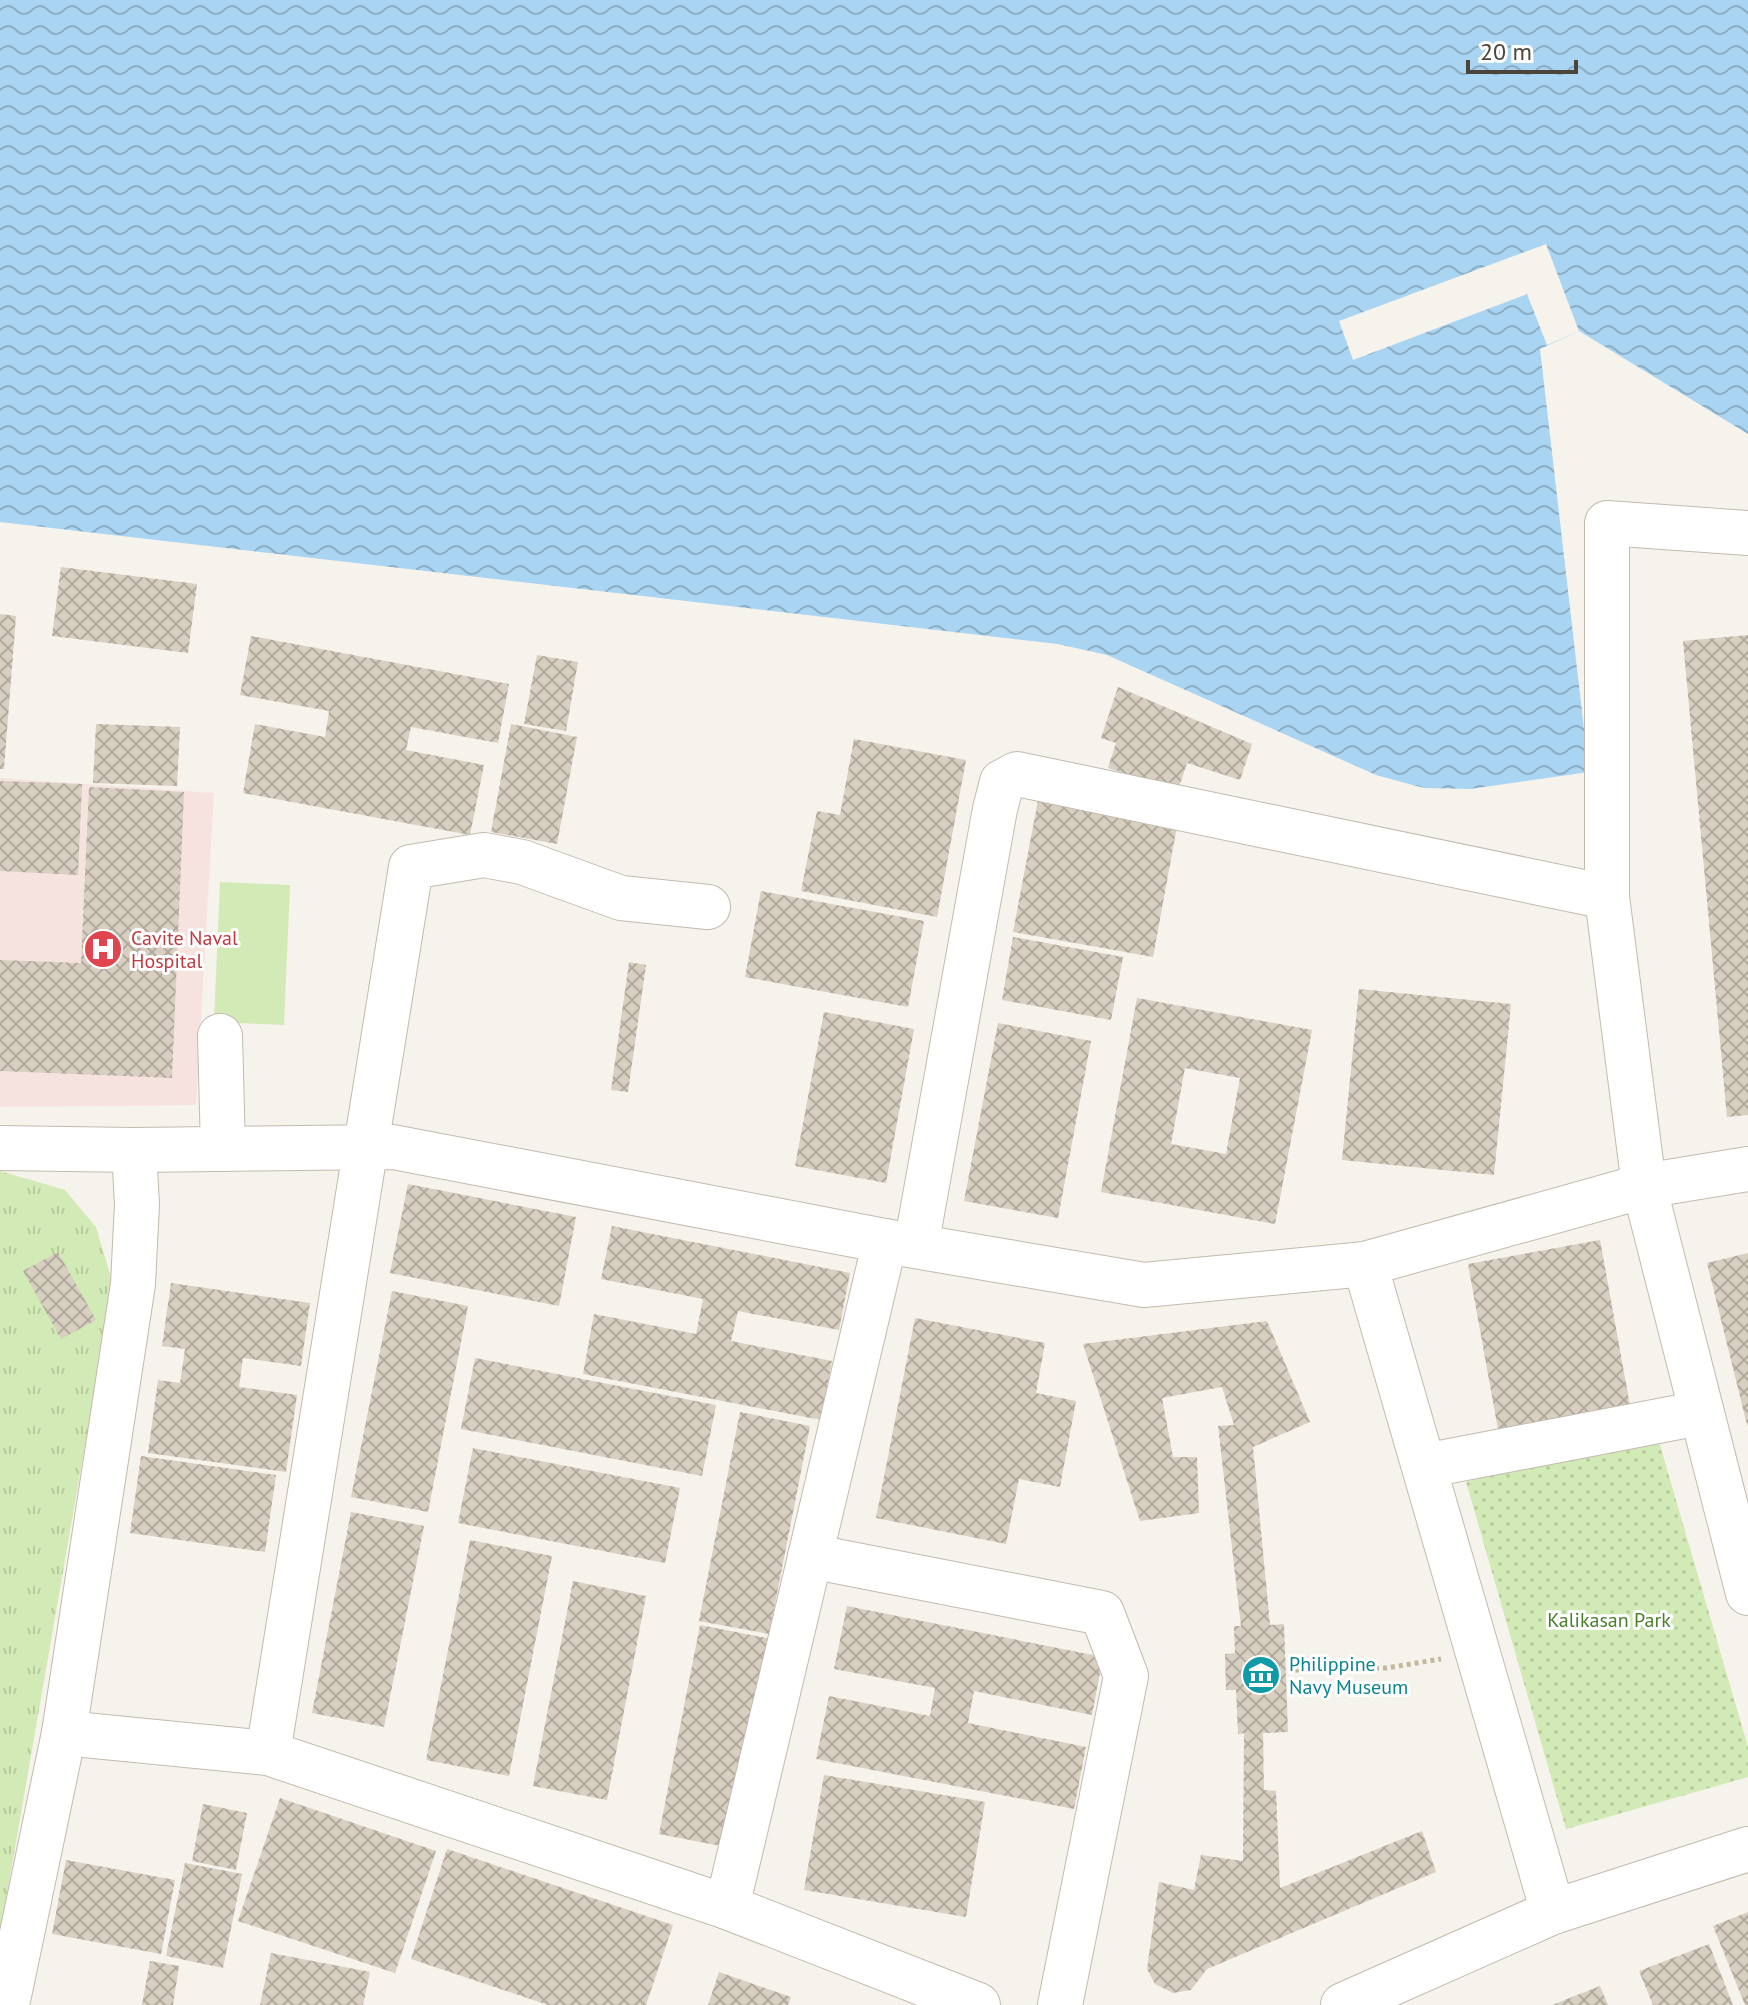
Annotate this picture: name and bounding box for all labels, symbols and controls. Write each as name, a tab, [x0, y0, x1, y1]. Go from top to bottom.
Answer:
scale bar	[1468, 24, 1576, 74]
text: 20 m	[1480, 36, 1532, 67]
place label: Cavite Naval Hospital	[131, 925, 238, 974]
hospital icon: Cavite Naval Hospital	[82, 928, 124, 970]
park label: Kalikasan Park	[1547, 1607, 1671, 1633]
place label: Philippine Navy Museum	[1289, 1651, 1408, 1700]
museum icon: Philippine Navy Museum	[1240, 1654, 1282, 1696]

